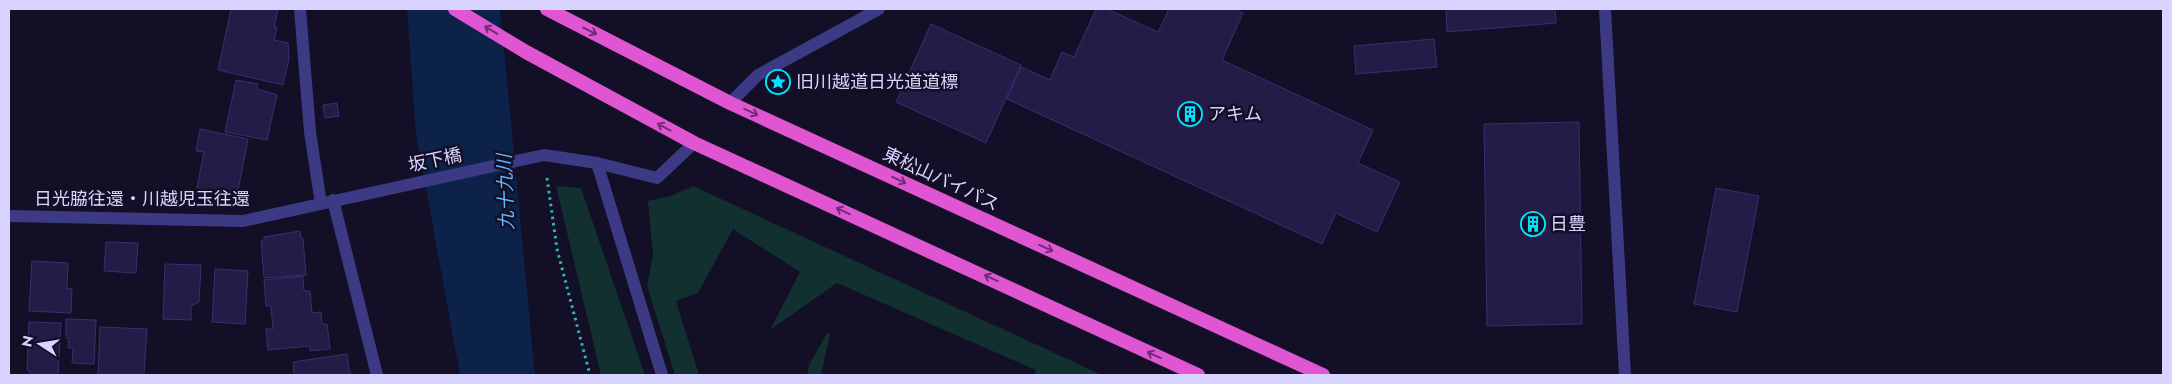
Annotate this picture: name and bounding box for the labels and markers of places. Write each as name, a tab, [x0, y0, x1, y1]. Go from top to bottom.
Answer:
place icon: 旧川越道日光道道標	[765, 69, 791, 95]
place label: 旧川越道日光道道標	[796, 69, 958, 95]
building icon: アキム	[1177, 101, 1203, 127]
place label: アキム	[1208, 101, 1262, 127]
building icon: 日豊	[1520, 211, 1546, 237]
place label: 日豊	[1550, 211, 1586, 237]

